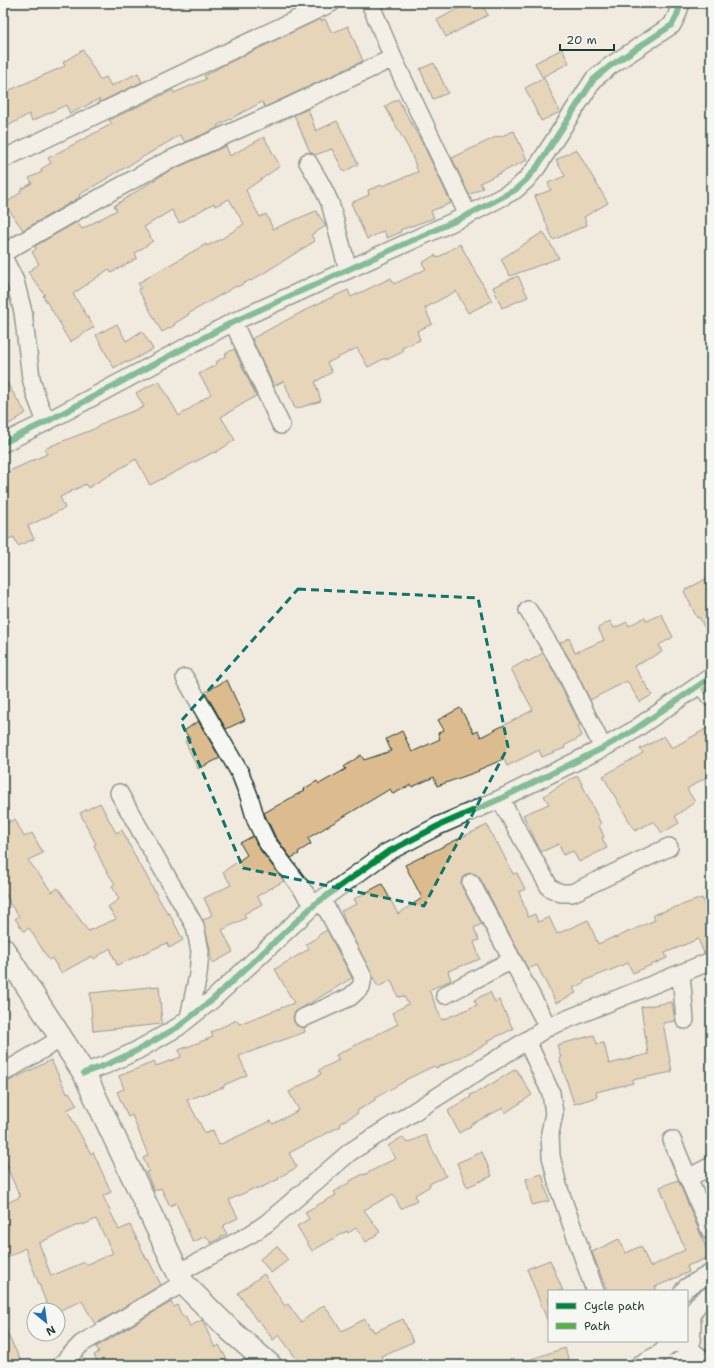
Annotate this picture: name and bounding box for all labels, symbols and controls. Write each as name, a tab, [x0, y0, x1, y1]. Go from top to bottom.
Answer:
scale bar	[560, 26, 614, 52]
text: 20 m	[566, 32, 597, 48]
legend	[548, 1290, 688, 1342]
text: Cycle path	[584, 1298, 645, 1314]
north arrow	[26, 1302, 66, 1342]
text: Path	[584, 1318, 610, 1334]
text: N	[43, 1322, 58, 1339]

